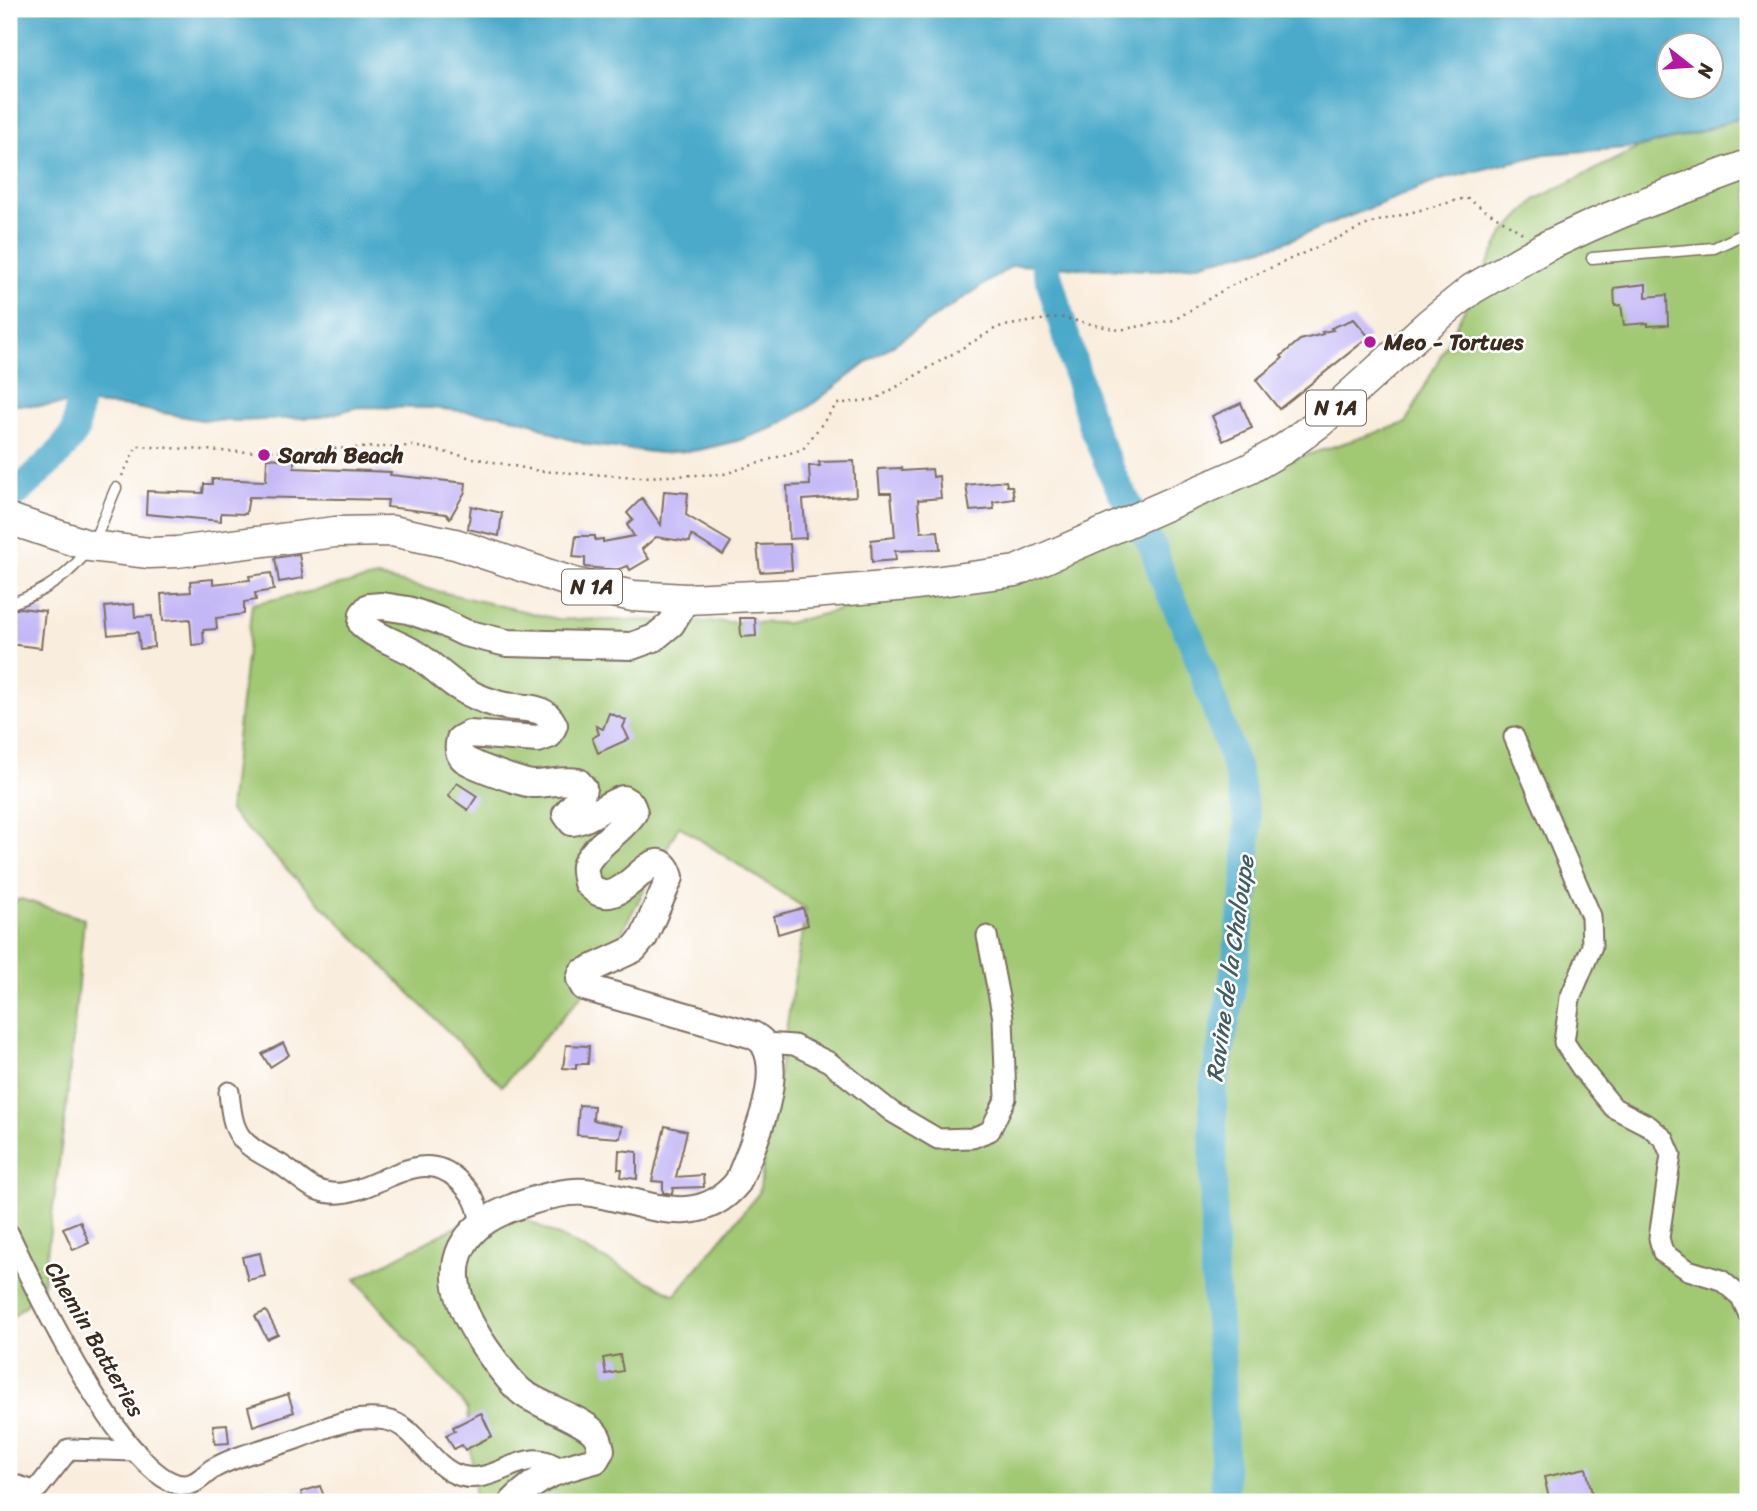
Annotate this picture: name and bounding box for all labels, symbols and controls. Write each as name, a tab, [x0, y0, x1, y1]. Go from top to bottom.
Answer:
north arrow	[1656, 32, 1726, 102]
text: N	[1688, 59, 1724, 83]
place label: Meo - Tortues	[1383, 322, 1524, 363]
marker: Meo - Tortues	[1362, 334, 1378, 350]
road number: N 1A	[1306, 390, 1366, 426]
place label: Sarah Beach	[277, 435, 404, 476]
marker: Sarah Beach	[256, 447, 272, 463]
road number: N 1A	[562, 570, 622, 604]
water label: Ravine de la Chaloupe	[1193, 851, 1267, 1084]
street label: Chemin Batteries	[33, 1253, 156, 1426]

